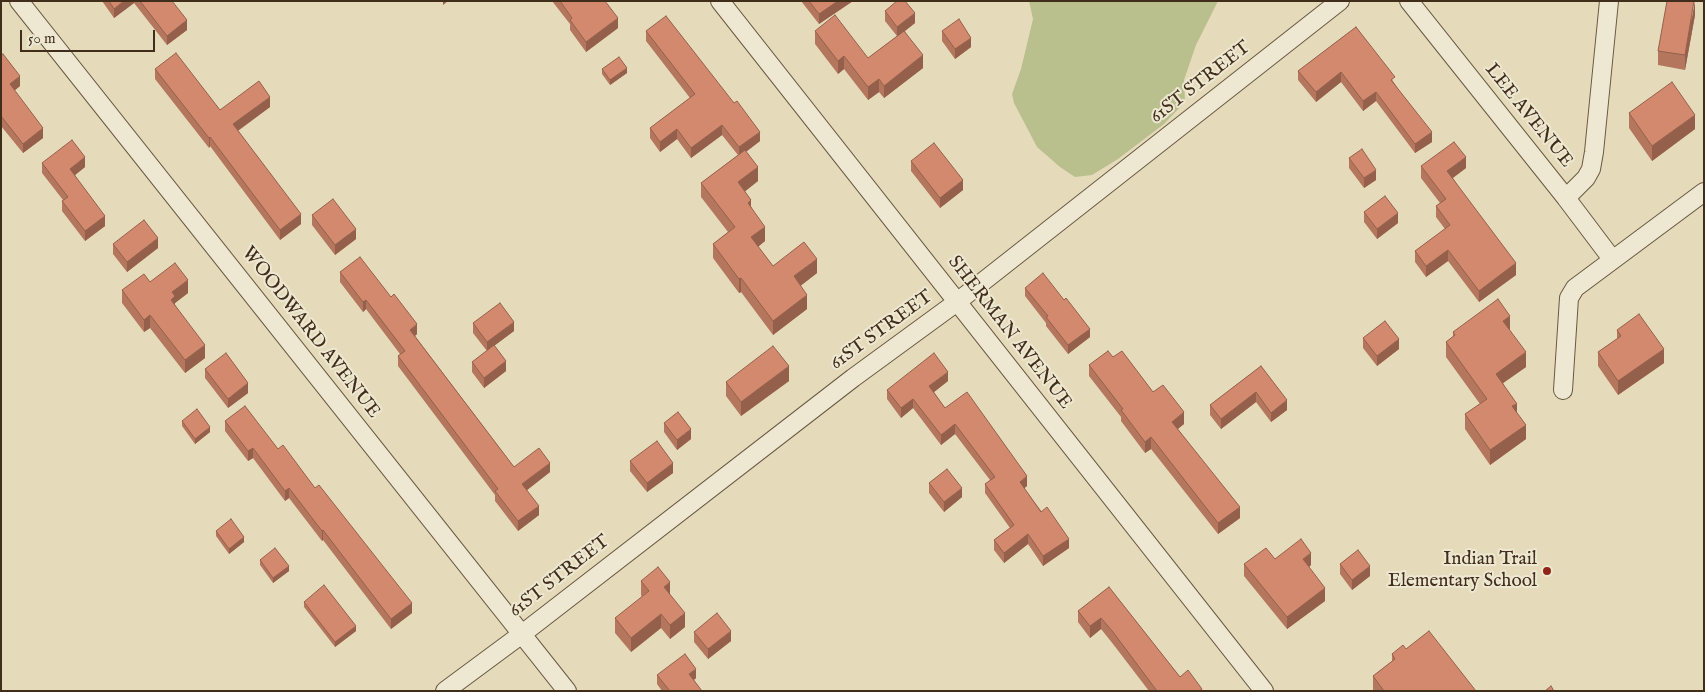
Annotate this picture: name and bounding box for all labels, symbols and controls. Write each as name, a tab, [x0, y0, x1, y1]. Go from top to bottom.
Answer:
scale bar	[22, 20, 158, 52]
text: 50 m	[28, 29, 56, 48]
street label: 61ST STREET	[1146, 37, 1256, 129]
street label: LEE AVENUE	[1479, 59, 1577, 173]
street label: WOODWARD AVENUE	[236, 243, 384, 423]
street label: SHERMAN AVENUE	[942, 252, 1076, 414]
street label: 61ST STREET	[826, 286, 938, 376]
street label: 61ST STREET	[505, 531, 615, 623]
place label: Indian Trail Elementary School	[1388, 549, 1537, 593]
marker: Indian Trail Elementary School	[1541, 565, 1553, 577]

